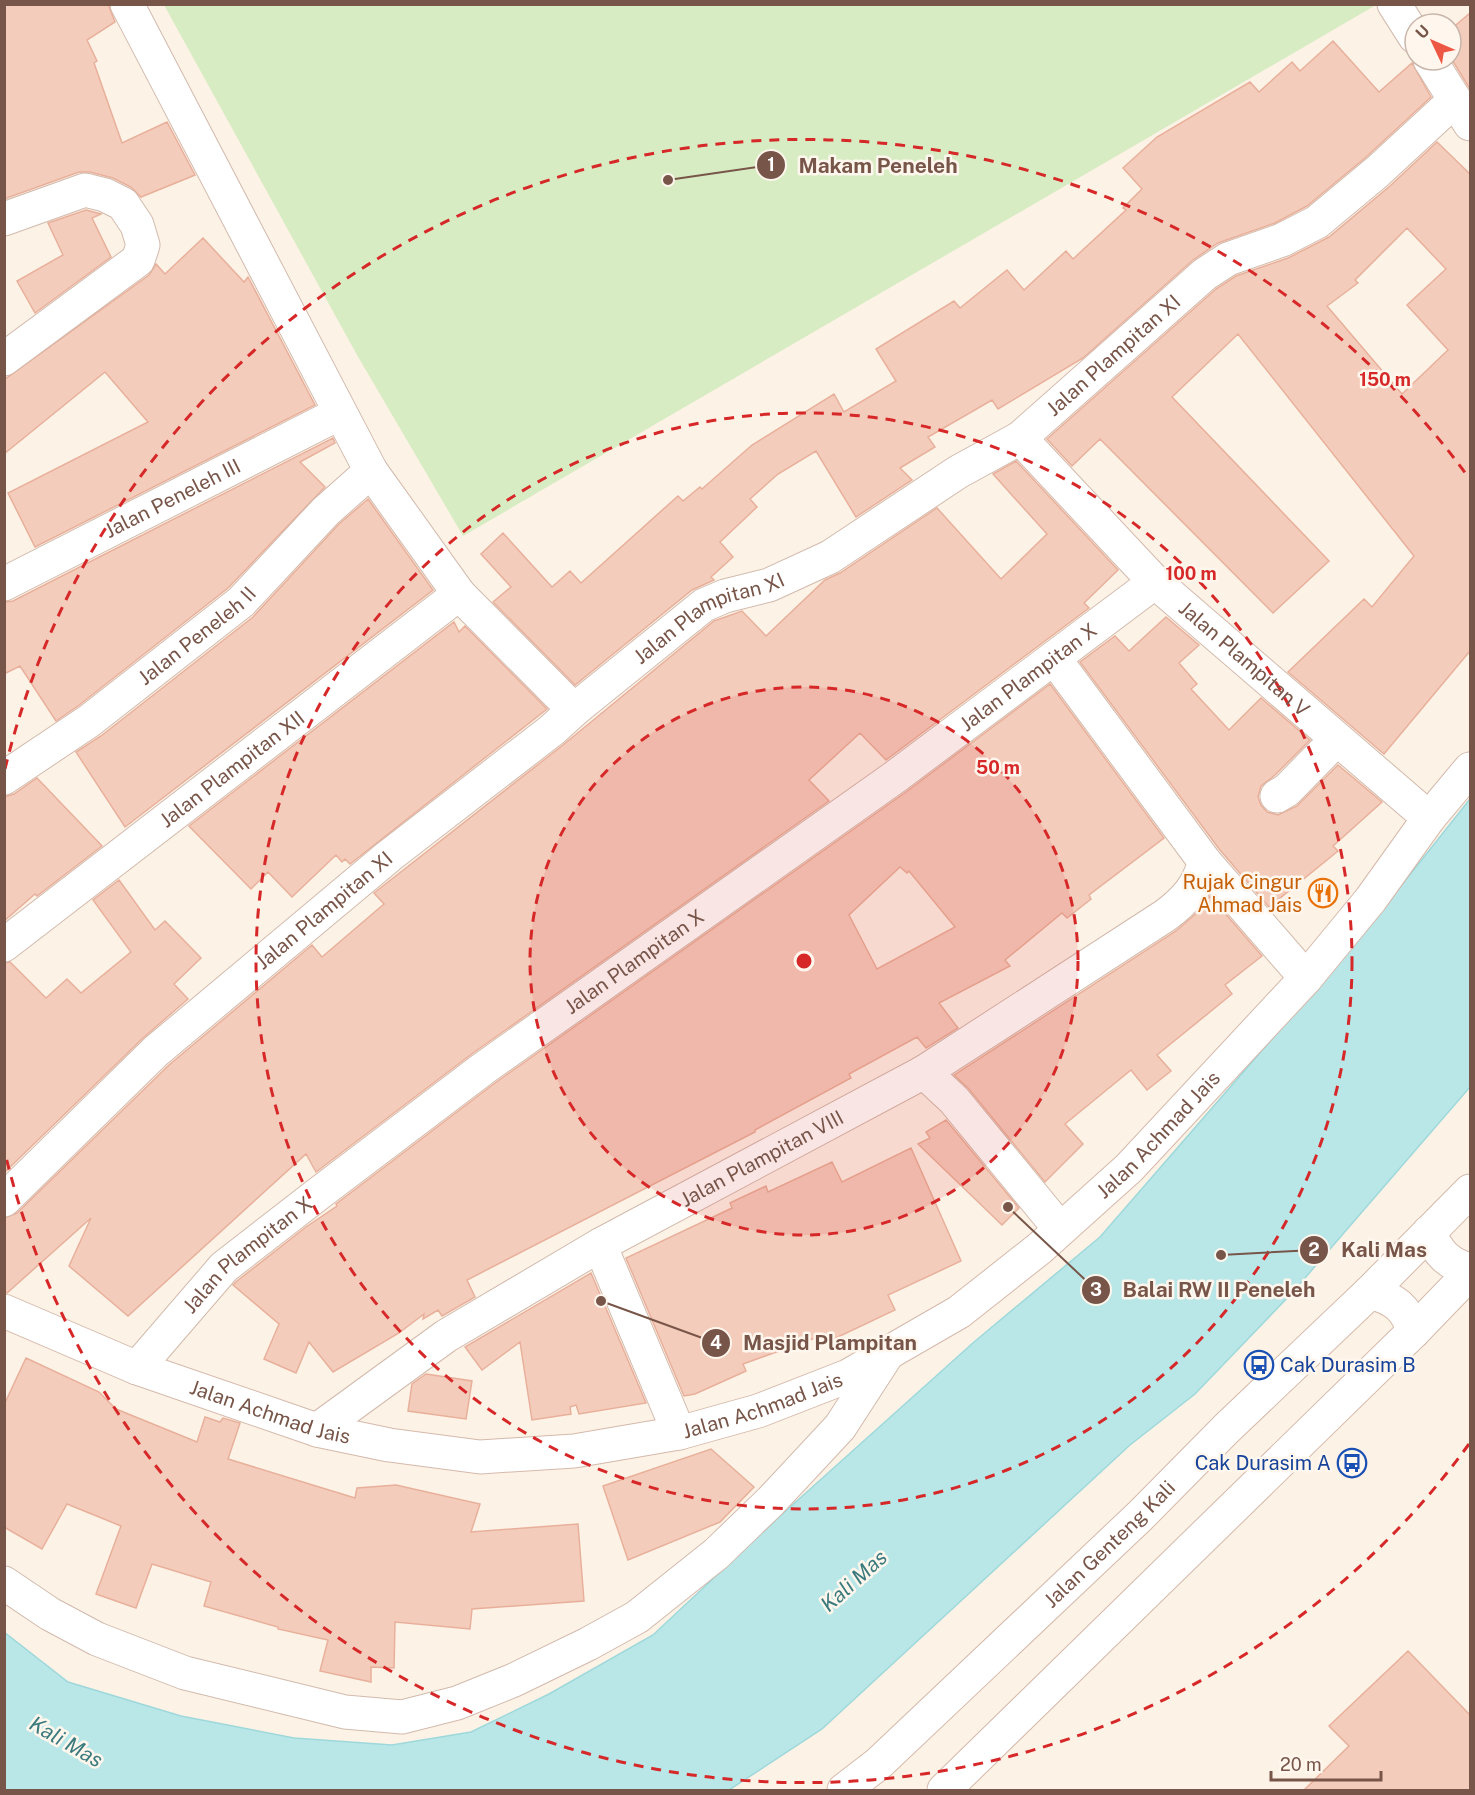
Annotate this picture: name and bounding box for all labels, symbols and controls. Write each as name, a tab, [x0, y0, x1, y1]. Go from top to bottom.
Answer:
north arrow	[1403, 12, 1463, 72]
text: U	[1412, 21, 1433, 43]
callout: Makam Peneleh	[756, 146, 969, 185]
text: Makam Peneleh	[798, 153, 958, 178]
text: 1	[767, 154, 775, 175]
street label: Jalan Plampitan XI	[1041, 290, 1185, 421]
text: 150 m	[1359, 369, 1411, 390]
street label: Jalan Peneleh III	[100, 454, 244, 543]
text: 100 m	[1165, 563, 1217, 584]
street label: Jalan Plampitan XI	[629, 568, 788, 669]
street label: Jalan Peneleh II	[133, 582, 261, 690]
street label: Jalan Plampitan V	[1174, 596, 1314, 722]
street label: Jalan Plampitan X	[955, 618, 1102, 736]
street label: Jalan Plampitan XII	[155, 706, 309, 833]
text: 50 m	[976, 757, 1020, 778]
street label: Jalan Plampitan XI	[251, 846, 397, 974]
place label: Rujak Cingur Ahmad Jais	[1183, 870, 1302, 917]
restaurant icon: Rujak Cingur Ahmad Jais	[1307, 877, 1339, 909]
street label: Jalan Plampitan X	[560, 904, 709, 1019]
centre of rings	[794, 951, 814, 971]
street label: Jalan Achmad Jais	[1092, 1066, 1225, 1203]
street label: Jalan Plampitan VIII	[676, 1105, 848, 1212]
street label: Jalan Plampitan X	[178, 1191, 317, 1318]
callout: Kali Mas	[1299, 1231, 1439, 1270]
text: Kali Mas	[1341, 1237, 1427, 1262]
text: 2	[1308, 1239, 1320, 1260]
callout: Balai RW II Peneleh	[1081, 1271, 1328, 1310]
text: Balai RW II Peneleh	[1123, 1277, 1315, 1302]
text: 3	[1090, 1279, 1102, 1300]
callout: Masjid Plampitan	[701, 1323, 929, 1362]
text: Masjid Plampitan	[743, 1330, 917, 1355]
text: 4	[710, 1332, 722, 1353]
bus stop icon: Cak Durasim B	[1243, 1349, 1275, 1381]
place label: Cak Durasim B	[1280, 1353, 1416, 1377]
street label: Jalan Achmad Jais	[680, 1367, 846, 1443]
street label: Jalan Achmad Jais	[187, 1375, 352, 1449]
bus stop icon: Cak Durasim A	[1336, 1447, 1368, 1479]
place label: Cak Durasim A	[1195, 1451, 1331, 1475]
street label: Jalan Genteng Kali	[1039, 1476, 1180, 1613]
water label: Kali Mas	[815, 1544, 892, 1617]
water label: Kali Mas	[25, 1711, 107, 1772]
scale bar	[1271, 1744, 1380, 1782]
text: 20 m	[1280, 1754, 1322, 1775]

